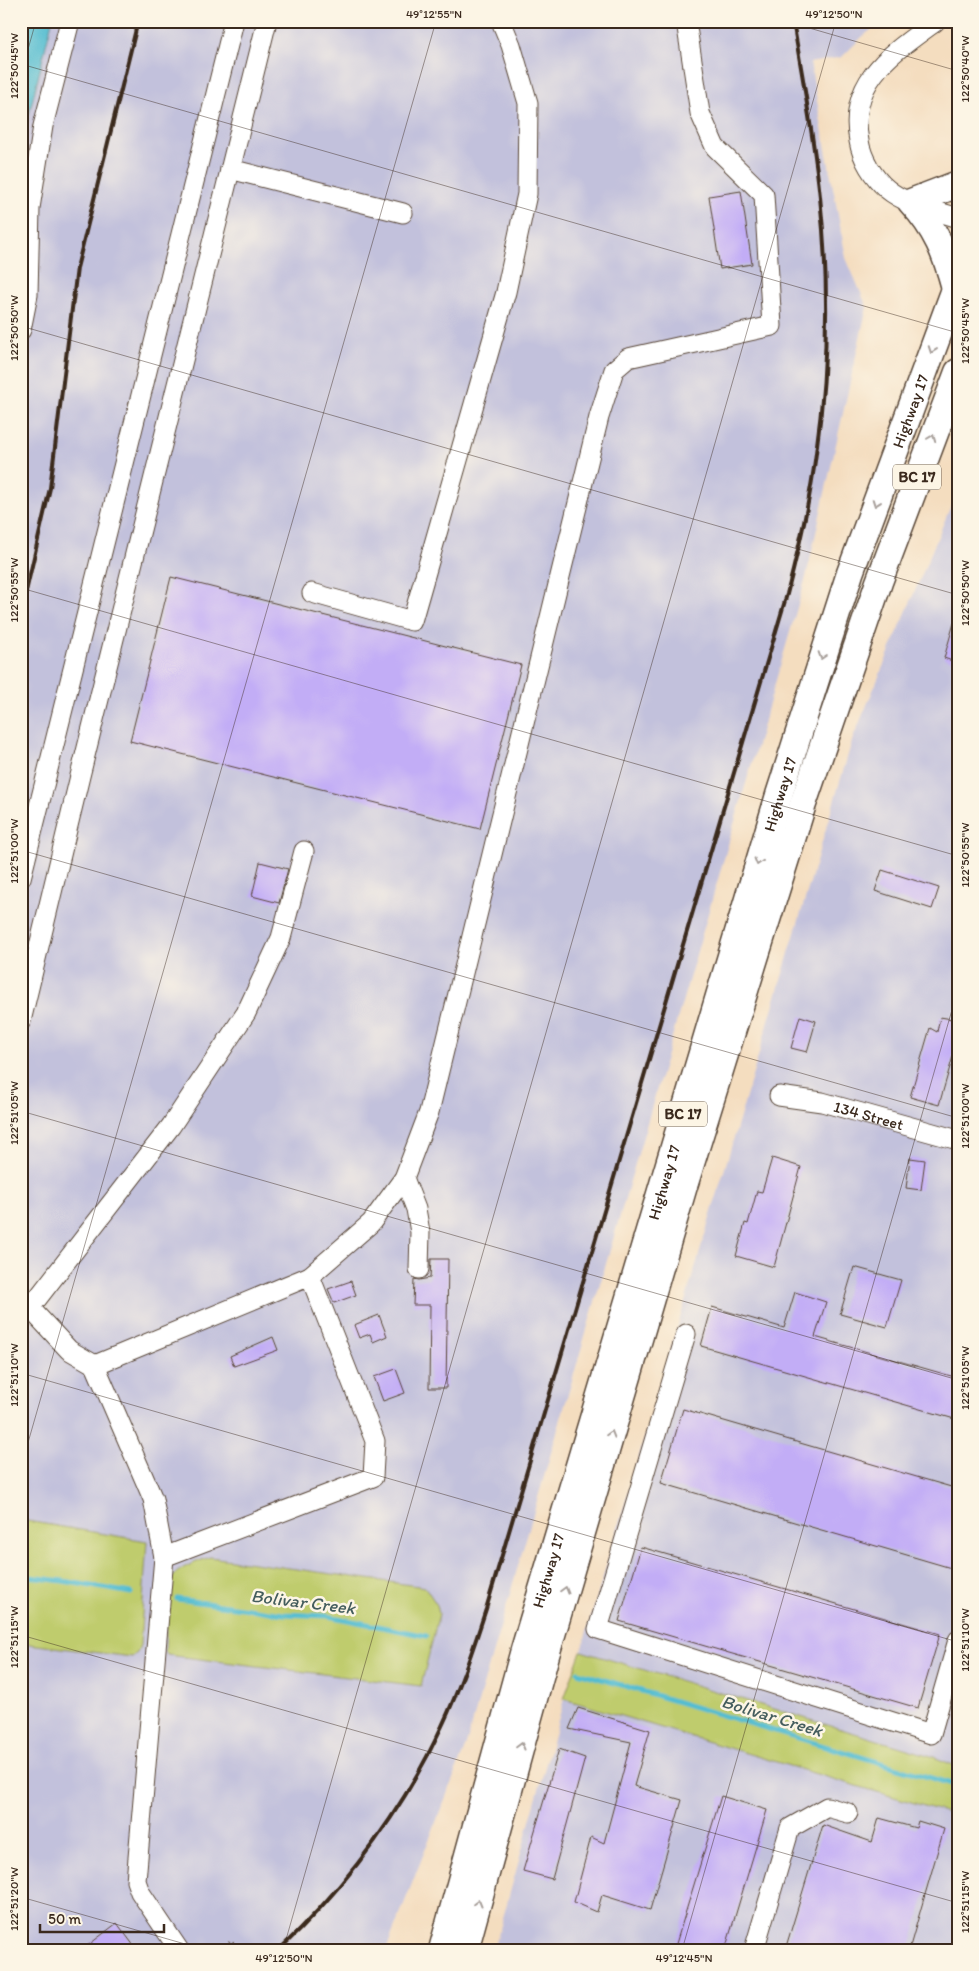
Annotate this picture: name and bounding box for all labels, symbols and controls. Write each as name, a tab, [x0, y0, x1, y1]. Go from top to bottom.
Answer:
text: 49°12'55"N	[406, 7, 462, 21]
text: 49°12'50"N	[805, 7, 863, 21]
text: 122°50'45"W	[7, 33, 21, 99]
text: 122°50'40"W	[958, 36, 972, 102]
text: 122°50'50"W	[7, 295, 21, 361]
text: 122°50'45"W	[958, 298, 972, 364]
one-way arrow	[928, 346, 938, 354]
street label: Highway 17	[888, 372, 933, 451]
one-way arrow	[926, 434, 936, 443]
road number: BC 17	[893, 464, 941, 490]
one-way arrow	[872, 498, 882, 507]
text: 122°50'55"W	[7, 558, 21, 622]
text: 122°50'50"W	[958, 560, 972, 626]
one-way arrow	[818, 652, 828, 660]
street label: Highway 17	[760, 755, 800, 834]
text: 122°51'00"W	[7, 818, 21, 884]
text: 122°50'55"W	[958, 823, 972, 887]
one-way arrow	[754, 857, 764, 865]
text: 122°51'05"W	[7, 1081, 21, 1145]
text: 122°51'00"W	[958, 1083, 972, 1149]
street label: 134 Street	[832, 1097, 906, 1134]
road number: BC 17	[659, 1102, 707, 1126]
street label: Highway 17	[644, 1143, 684, 1222]
text: 122°51'10"W	[7, 1343, 21, 1407]
text: 122°51'05"W	[958, 1346, 972, 1410]
one-way arrow	[605, 1430, 615, 1438]
street label: Highway 17	[528, 1531, 568, 1610]
water label: Bolivar Creek	[250, 1585, 358, 1619]
one-way arrow	[559, 1586, 569, 1594]
text: 122°51'15"W	[7, 1606, 21, 1668]
text: 122°51'10"W	[958, 1608, 972, 1672]
water label: Bolivar Creek	[719, 1690, 827, 1742]
one-way arrow	[515, 1742, 525, 1751]
text: 122°51'20"W	[7, 1867, 21, 1931]
text: 122°51'15"W	[958, 1871, 972, 1933]
one-way arrow	[472, 1899, 482, 1907]
scale bar	[40, 1901, 164, 1933]
text: 50 m	[48, 1910, 81, 1928]
text: 49°12'50"N	[255, 1951, 313, 1965]
text: 49°12'45"N	[655, 1951, 713, 1965]

